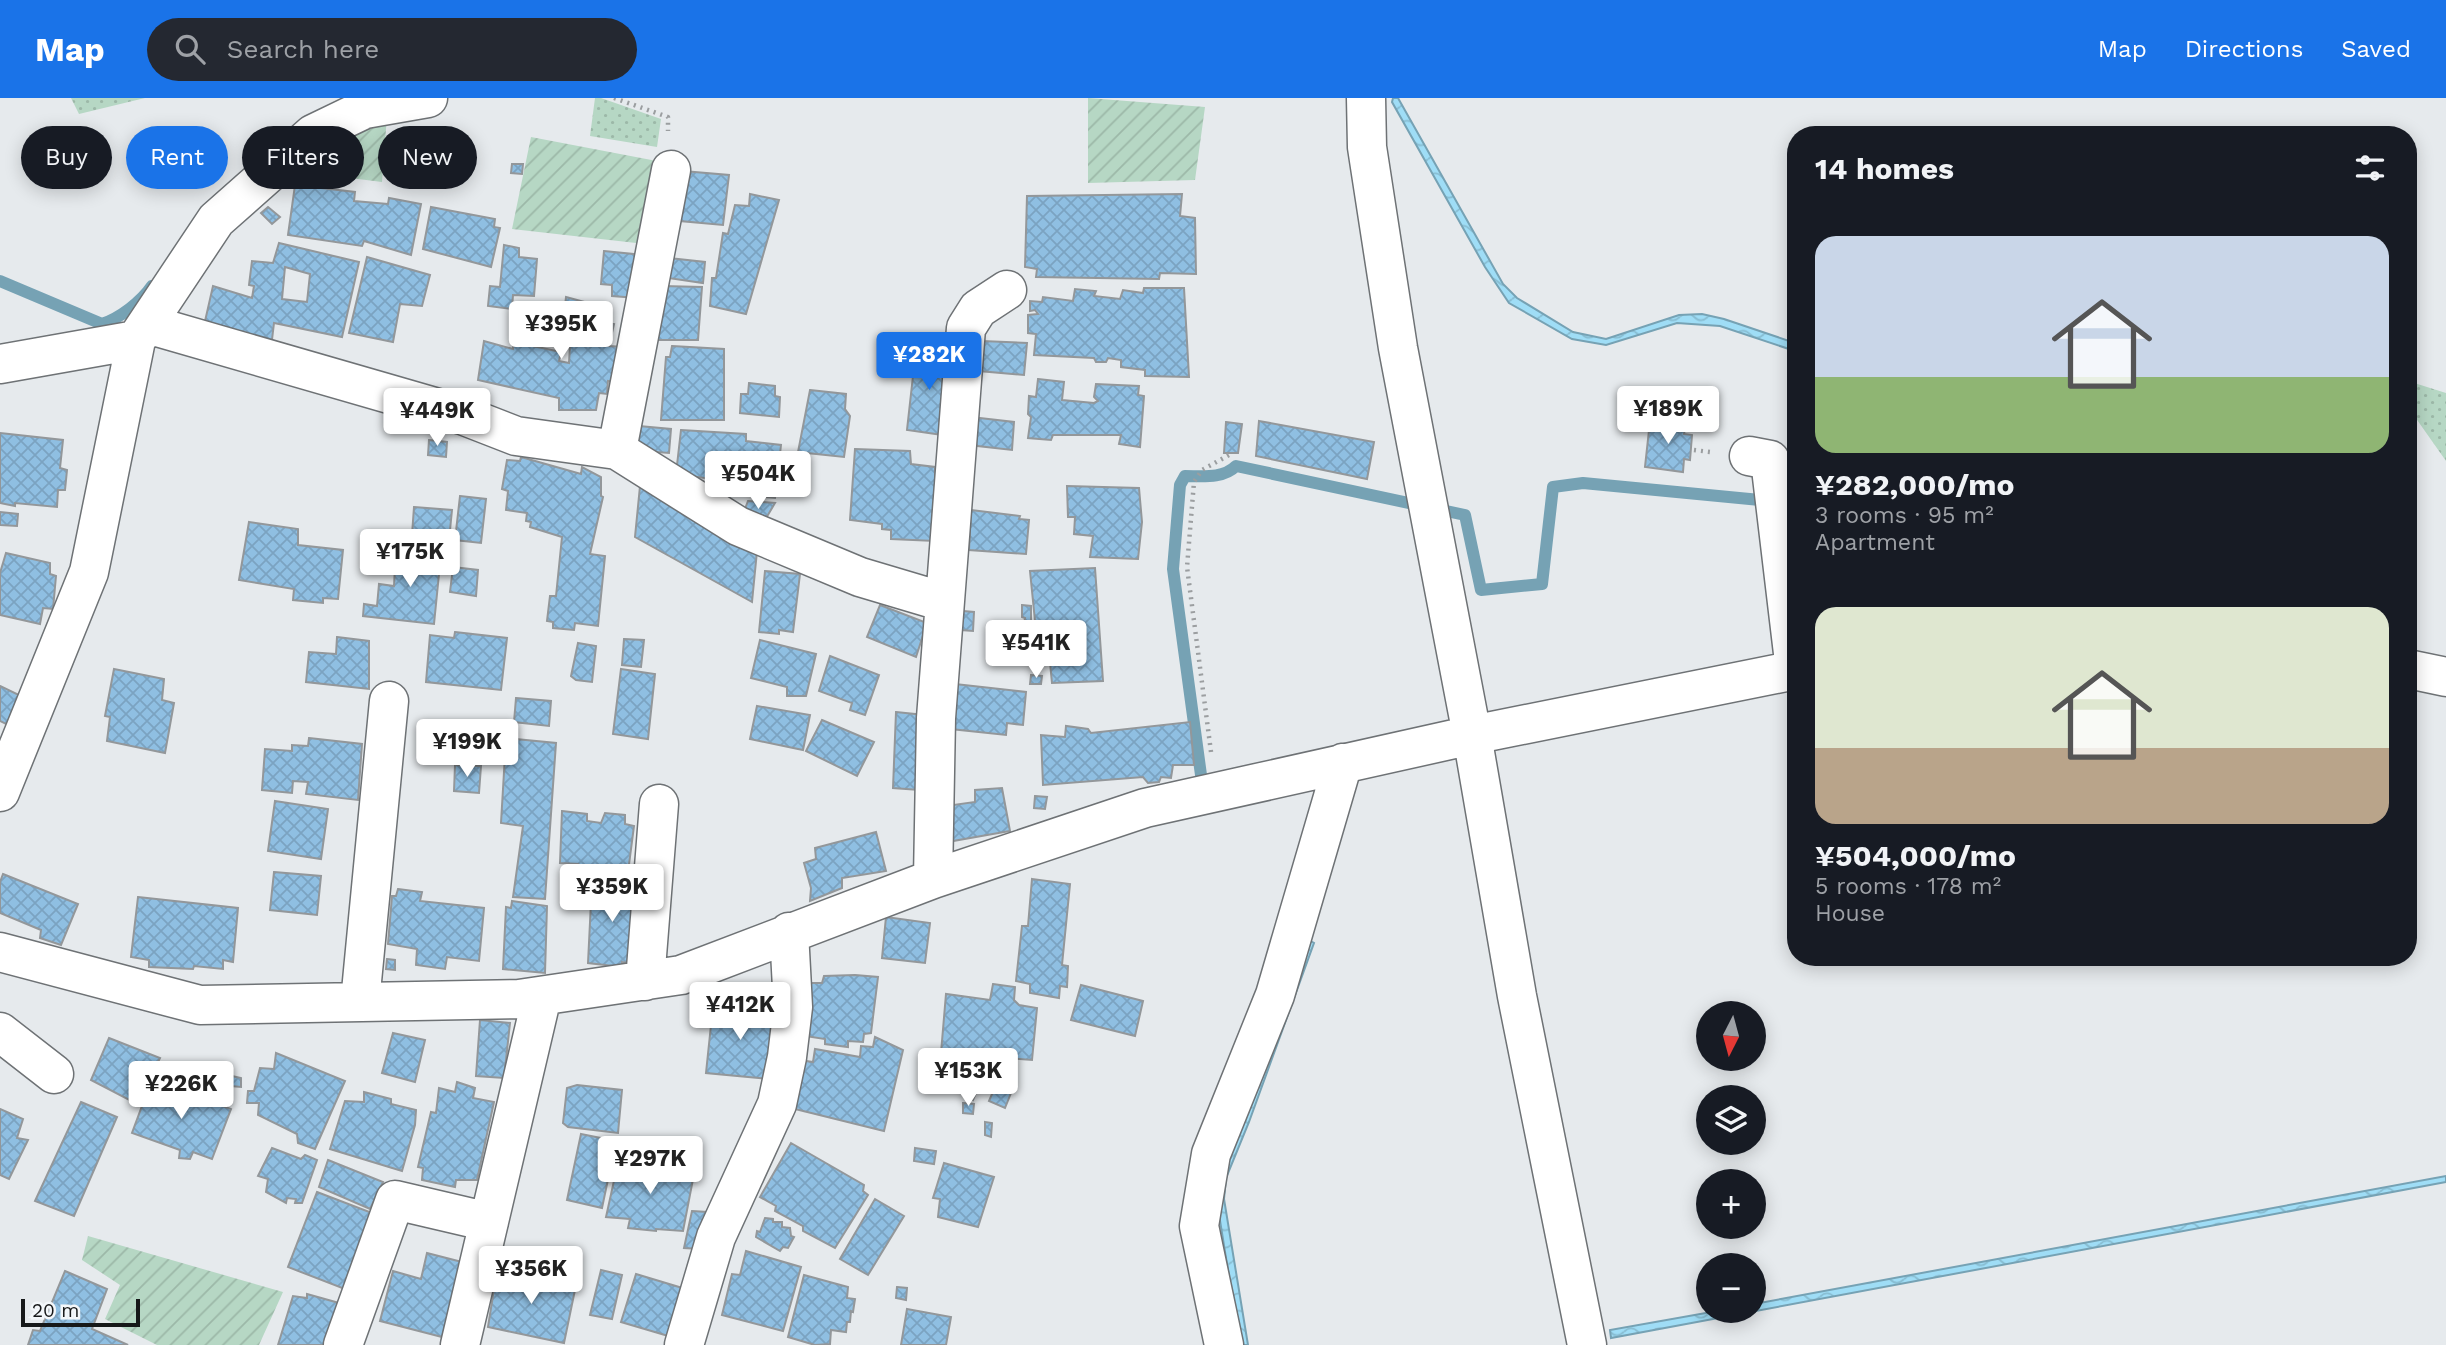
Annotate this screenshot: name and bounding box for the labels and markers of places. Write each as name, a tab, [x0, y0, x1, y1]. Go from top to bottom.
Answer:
pin: ¥395K	[512, 302, 610, 361]
pin: ¥282K	[880, 332, 978, 392]
pin: ¥189K	[1619, 386, 1717, 446]
pin: ¥449K	[388, 388, 486, 448]
pin: ¥504K	[709, 452, 807, 511]
pin: ¥175K	[361, 530, 459, 589]
pin: ¥541K	[987, 620, 1085, 680]
pin: ¥199K	[418, 720, 516, 779]
pin: ¥359K	[563, 864, 661, 924]
pin: ¥412K	[691, 982, 789, 1042]
pin: ¥153K	[919, 1048, 1017, 1108]
pin: ¥226K	[132, 1062, 230, 1121]
pin: ¥297K	[601, 1136, 699, 1196]
pin: ¥356K	[482, 1246, 580, 1306]

